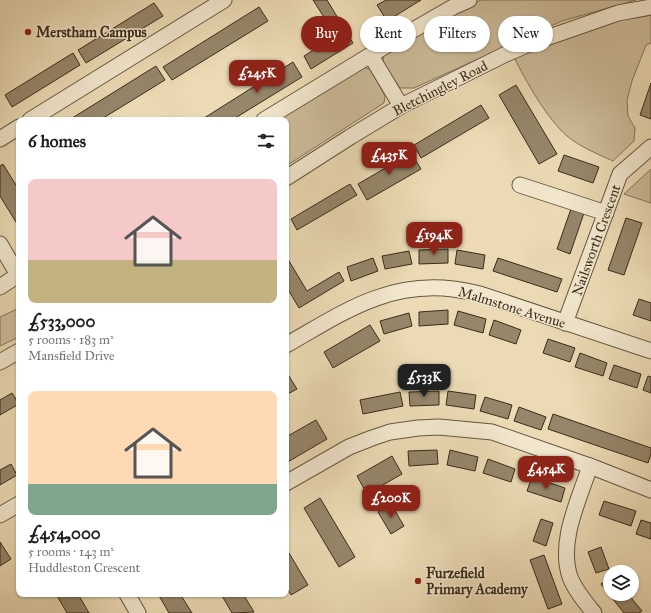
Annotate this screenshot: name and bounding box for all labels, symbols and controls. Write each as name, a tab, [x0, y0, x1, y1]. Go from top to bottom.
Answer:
chip: Buy	[301, 16, 352, 52]
chip: Rent	[360, 16, 416, 52]
chip: Filters	[424, 16, 490, 52]
chip: New	[498, 16, 553, 52]
place label: Merstham Campus	[36, 24, 147, 42]
marker: Merstham Campus	[23, 27, 33, 37]
street label: Bletchingley Road	[390, 57, 491, 120]
pin: £245K	[229, 60, 285, 94]
text: £245K	[238, 65, 276, 81]
icon: filters	[255, 130, 277, 152]
text: 6 homes	[28, 131, 86, 152]
pin: £435K	[361, 142, 417, 176]
text: £435K	[371, 147, 407, 163]
street label: Nailsworth Crescent	[568, 182, 625, 298]
icon: home	[117, 205, 189, 277]
pin: £194K	[406, 222, 462, 256]
text: £194K	[415, 227, 453, 243]
street label: Malmstone Avenue	[456, 283, 568, 332]
text: £533,000	[28, 311, 95, 332]
text: 5 rooms · 183 m²	[28, 332, 114, 348]
text: Mansfield Drive	[28, 348, 114, 364]
pin: £533K	[396, 364, 452, 398]
text: £533K	[407, 369, 441, 385]
icon: home	[117, 417, 189, 489]
pin: £454K	[518, 456, 574, 490]
text: £454K	[527, 461, 565, 477]
pin: £200K	[363, 485, 419, 519]
text: £200K	[371, 490, 411, 506]
text: £454,000	[28, 523, 101, 544]
text: 5 rooms · 143 m²	[28, 544, 114, 560]
text: Huddleston Crescent	[28, 560, 140, 576]
place label: Furzefield Primary Academy	[426, 565, 529, 599]
map controls	[603, 565, 639, 601]
button: layers	[603, 565, 639, 601]
marker: Furzefield Primary Academy	[413, 576, 423, 586]

